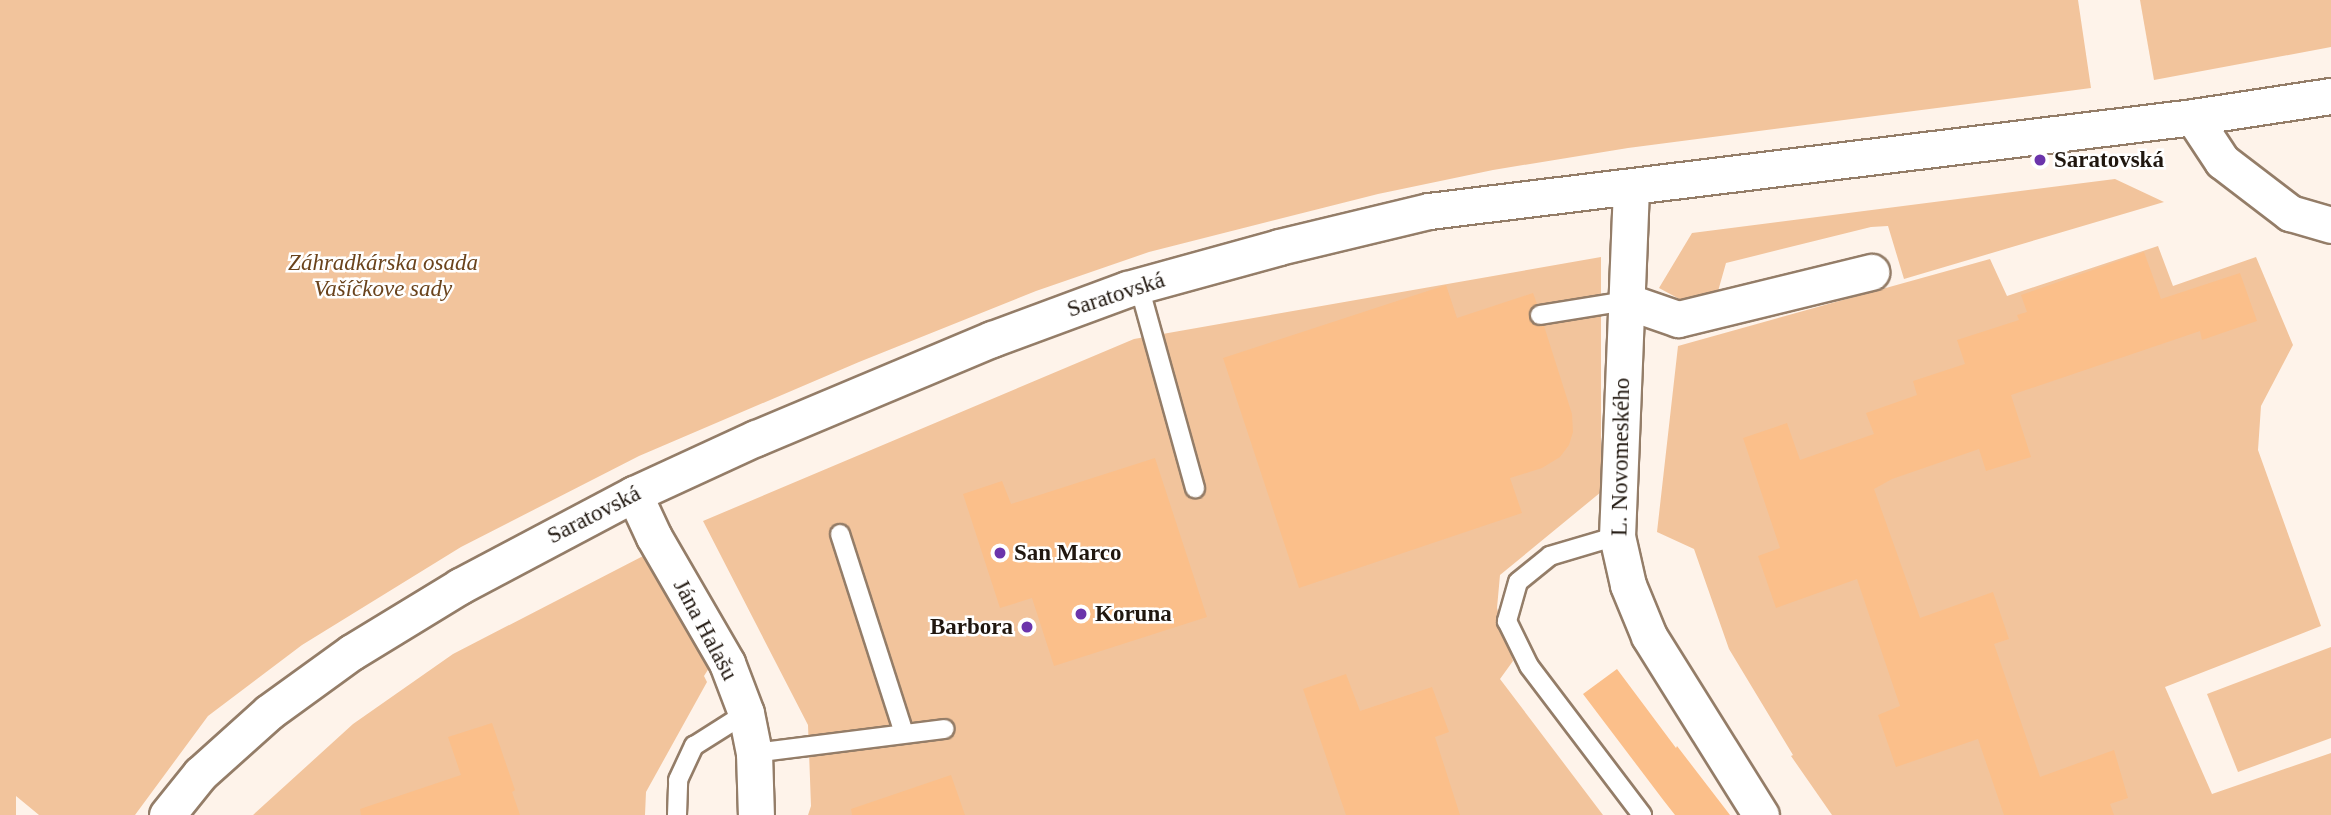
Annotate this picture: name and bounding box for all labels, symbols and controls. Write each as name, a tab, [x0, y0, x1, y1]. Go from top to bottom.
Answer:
place label: Saratovská	[2054, 146, 2164, 174]
marker: Saratovská	[2032, 152, 2048, 168]
park label: Záhradkárska osada Vašíčkove sady	[288, 249, 478, 303]
street label: Saratovská	[1064, 266, 1168, 324]
street label: L. Novomeského	[1606, 378, 1636, 536]
street label: Saratovská	[543, 480, 645, 550]
place label: San Marco	[1014, 539, 1122, 567]
marker: San Marco	[992, 545, 1008, 561]
street label: Jána Halašu	[667, 575, 743, 685]
place label: Koruna	[1095, 600, 1172, 628]
marker: Koruna	[1073, 606, 1089, 622]
place label: Barbora	[930, 613, 1013, 641]
marker: Barbora	[1019, 619, 1035, 635]

